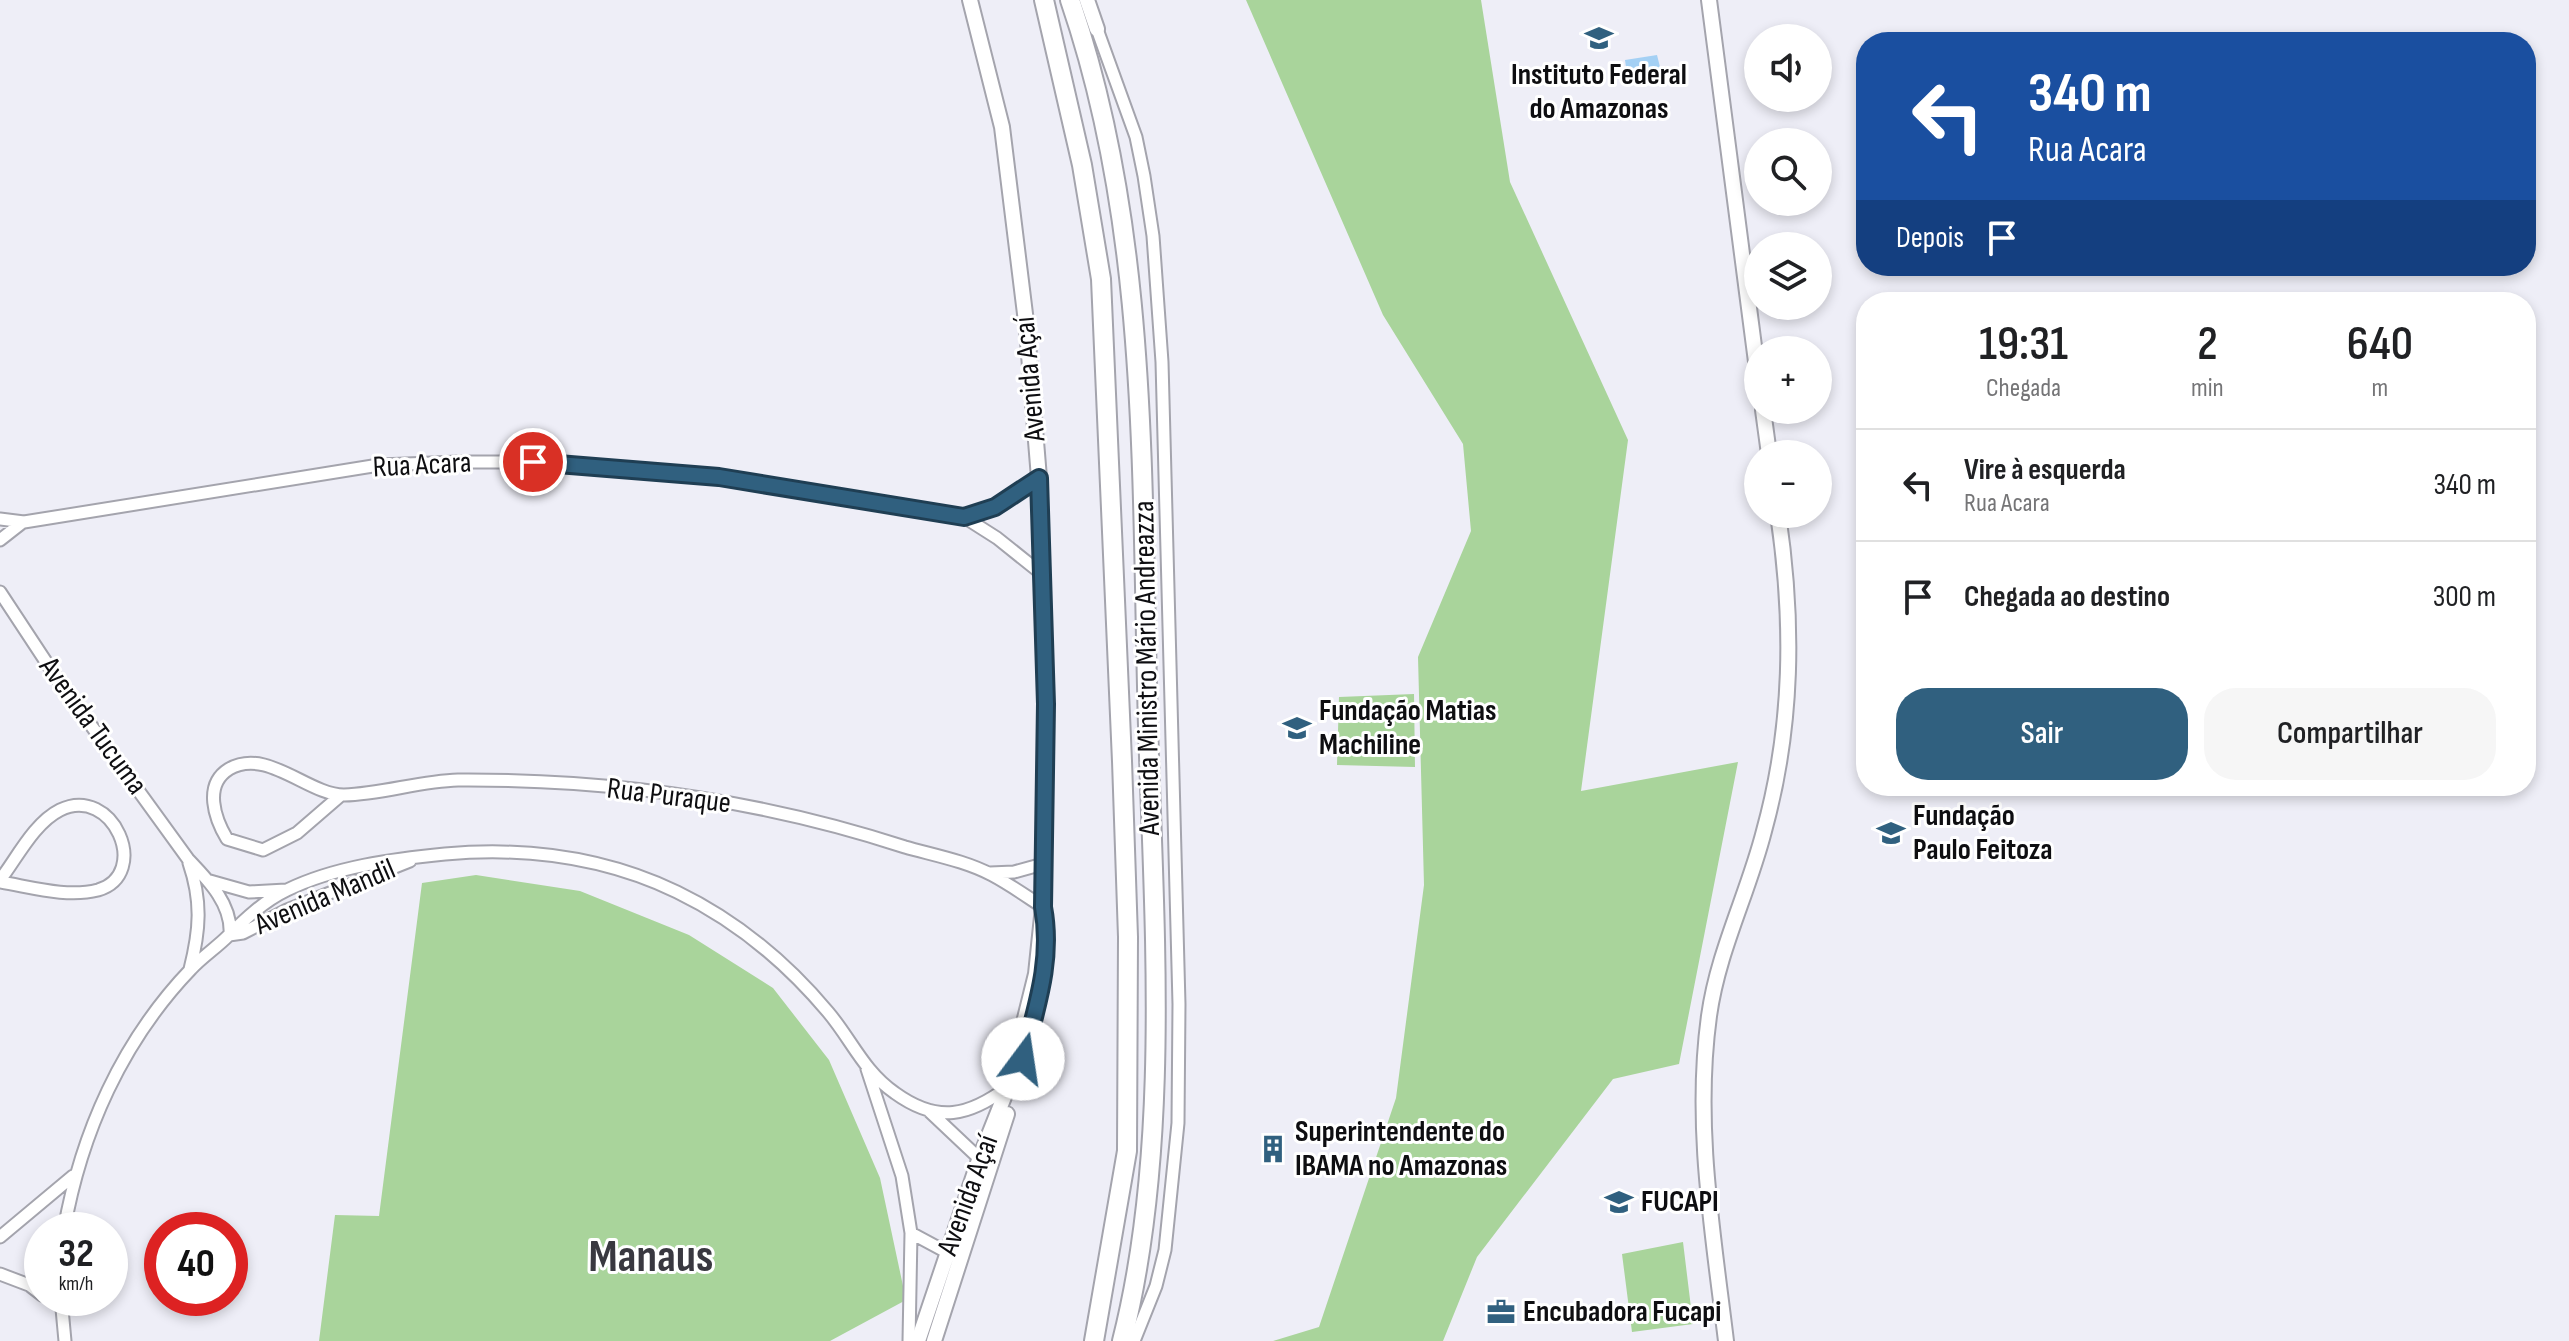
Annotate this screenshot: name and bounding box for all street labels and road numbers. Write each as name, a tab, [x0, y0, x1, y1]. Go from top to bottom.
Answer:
street label: Avenida Açaí	[1007, 315, 1053, 444]
street label: Rua Acara	[372, 444, 472, 486]
street label: Avenida Ministro Mário Andreazza	[1126, 500, 1168, 837]
street label: Avenida Tucuma	[31, 649, 155, 802]
street label: Rua Puraque	[605, 771, 733, 821]
street label: Avenida Mandil	[248, 851, 401, 943]
street label: Avenida Açaí	[929, 1130, 1006, 1261]

